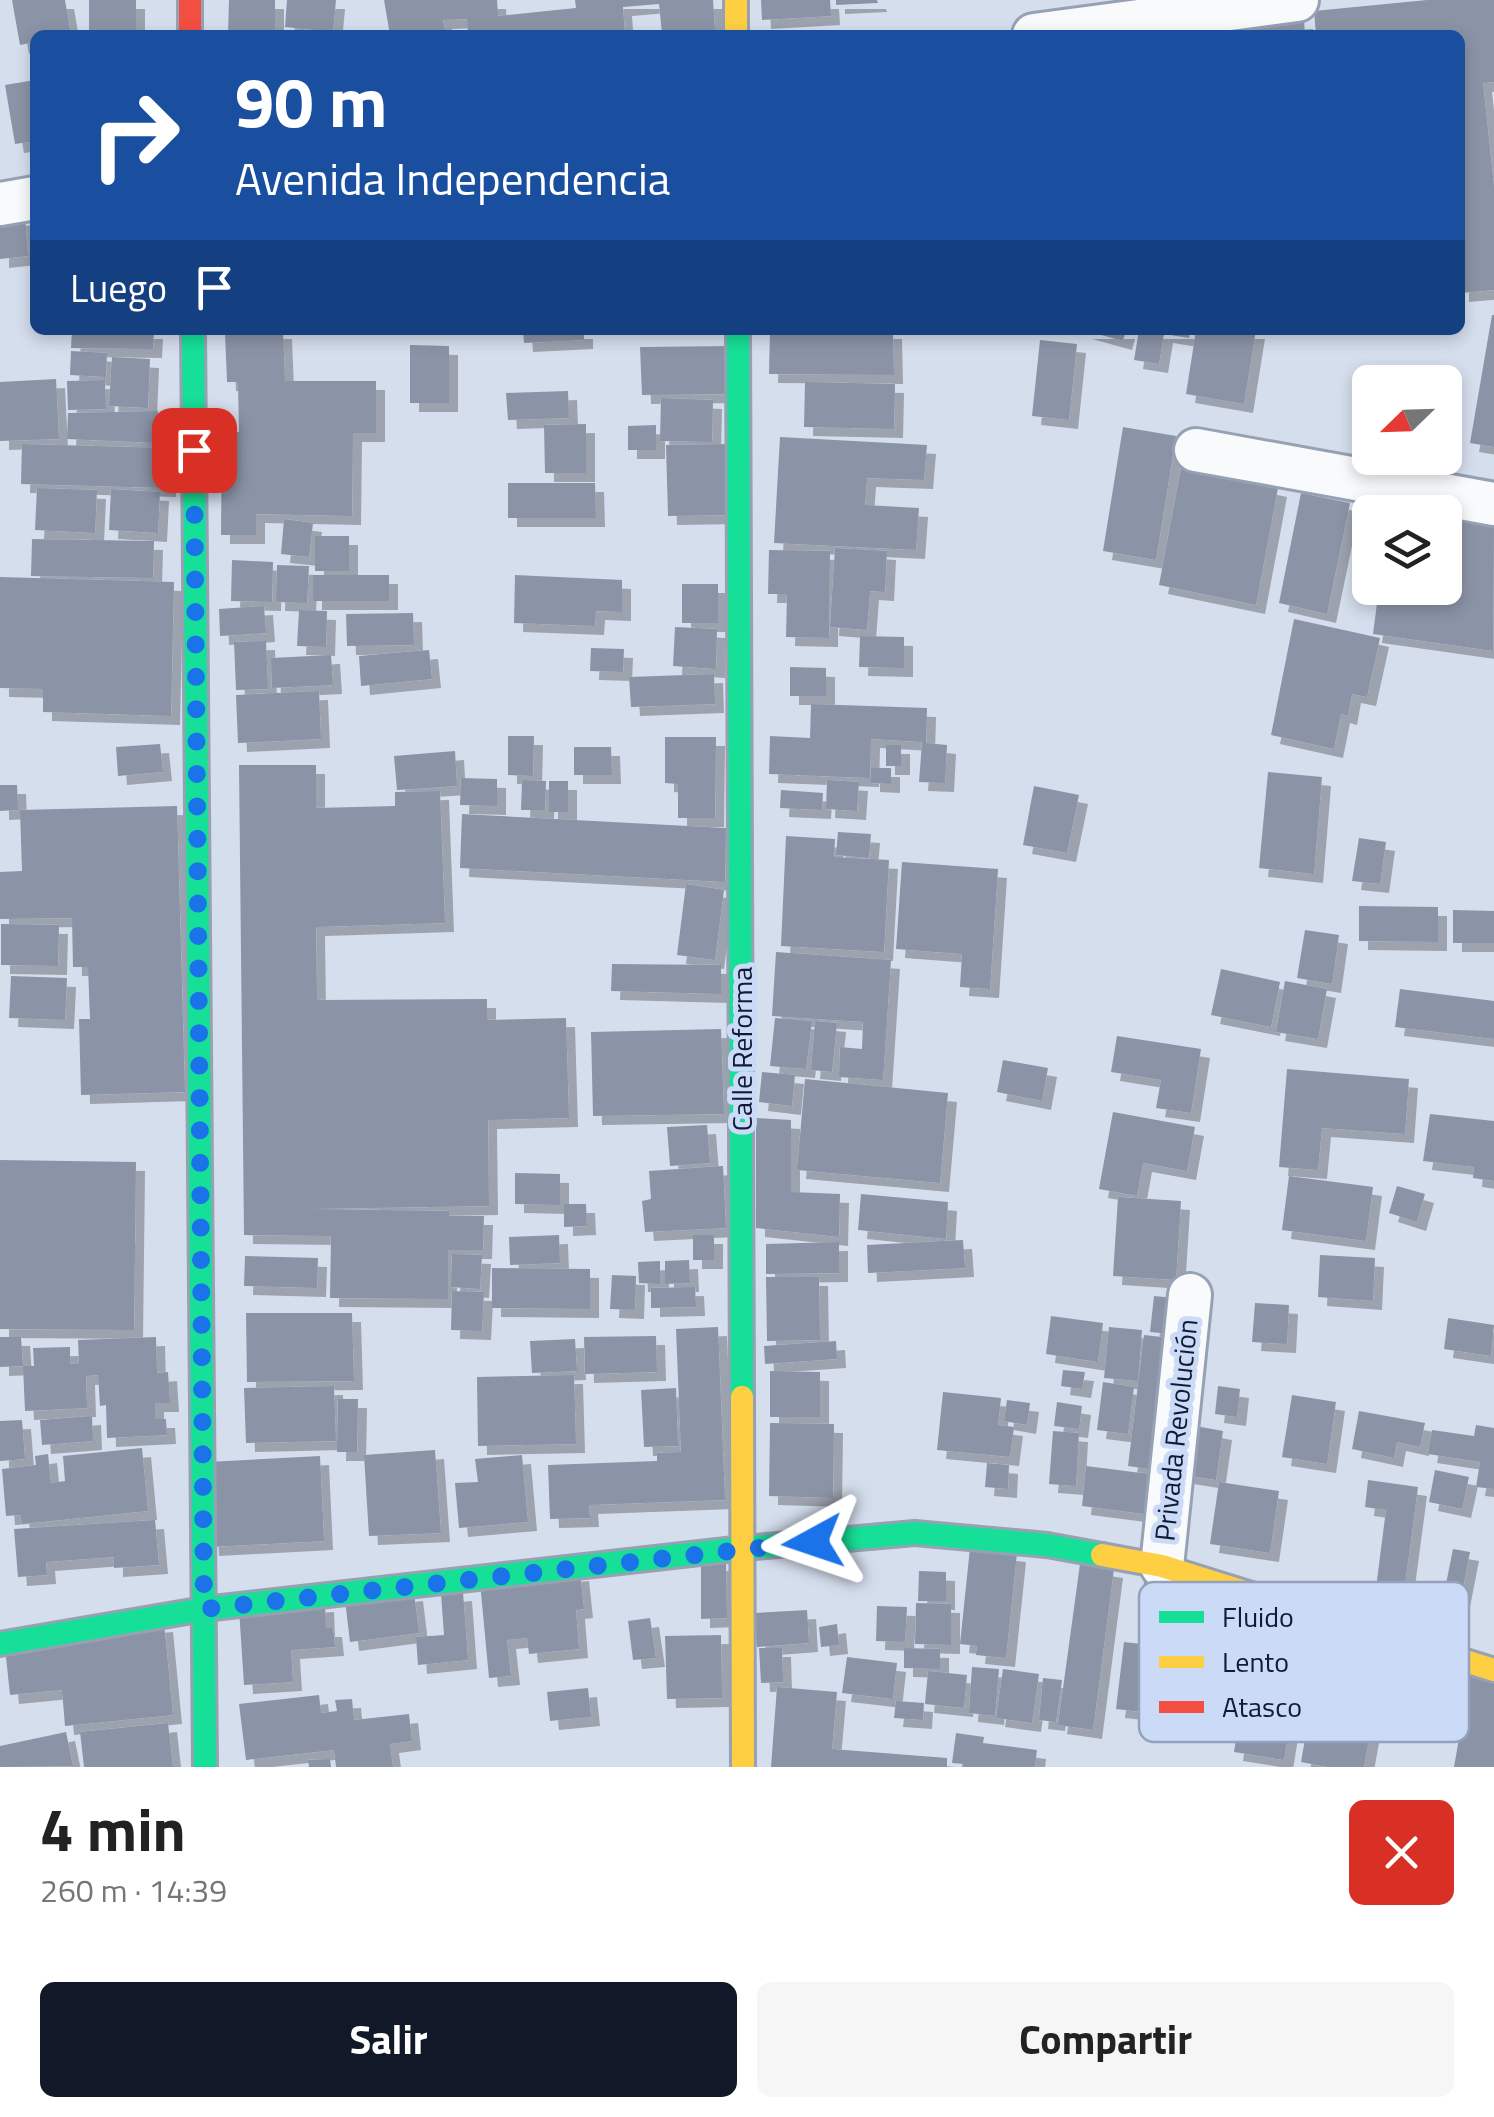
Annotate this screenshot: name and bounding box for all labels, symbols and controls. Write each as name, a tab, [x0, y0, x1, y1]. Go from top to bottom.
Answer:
text: 90 m	[235, 48, 388, 154]
icon: right	[70, 70, 200, 200]
text: Avenida Independencia	[235, 144, 670, 212]
text: Luego	[70, 259, 167, 317]
icon: arrive	[187, 260, 242, 315]
north arrow	[1352, 365, 1462, 475]
map controls	[1352, 365, 1462, 605]
pin	[152, 408, 237, 493]
icon: arrive	[167, 423, 222, 478]
button: layers	[1352, 495, 1462, 605]
street label: Calle Reforma	[720, 967, 763, 1131]
street label: Privada Revolución	[1142, 1317, 1209, 1543]
position arrow	[761, 1490, 865, 1594]
legend	[1139, 1582, 1469, 1742]
text: Fluido	[1222, 1595, 1294, 1638]
text: Lento	[1222, 1640, 1289, 1683]
text: Atasco	[1222, 1685, 1302, 1728]
text: 4 min	[40, 1783, 186, 1874]
button: close	[1349, 1800, 1454, 1905]
text: 260 m · 14:39	[40, 1866, 227, 1914]
button: Salir	[40, 1982, 737, 2097]
button: Compartir	[757, 1982, 1454, 2097]

